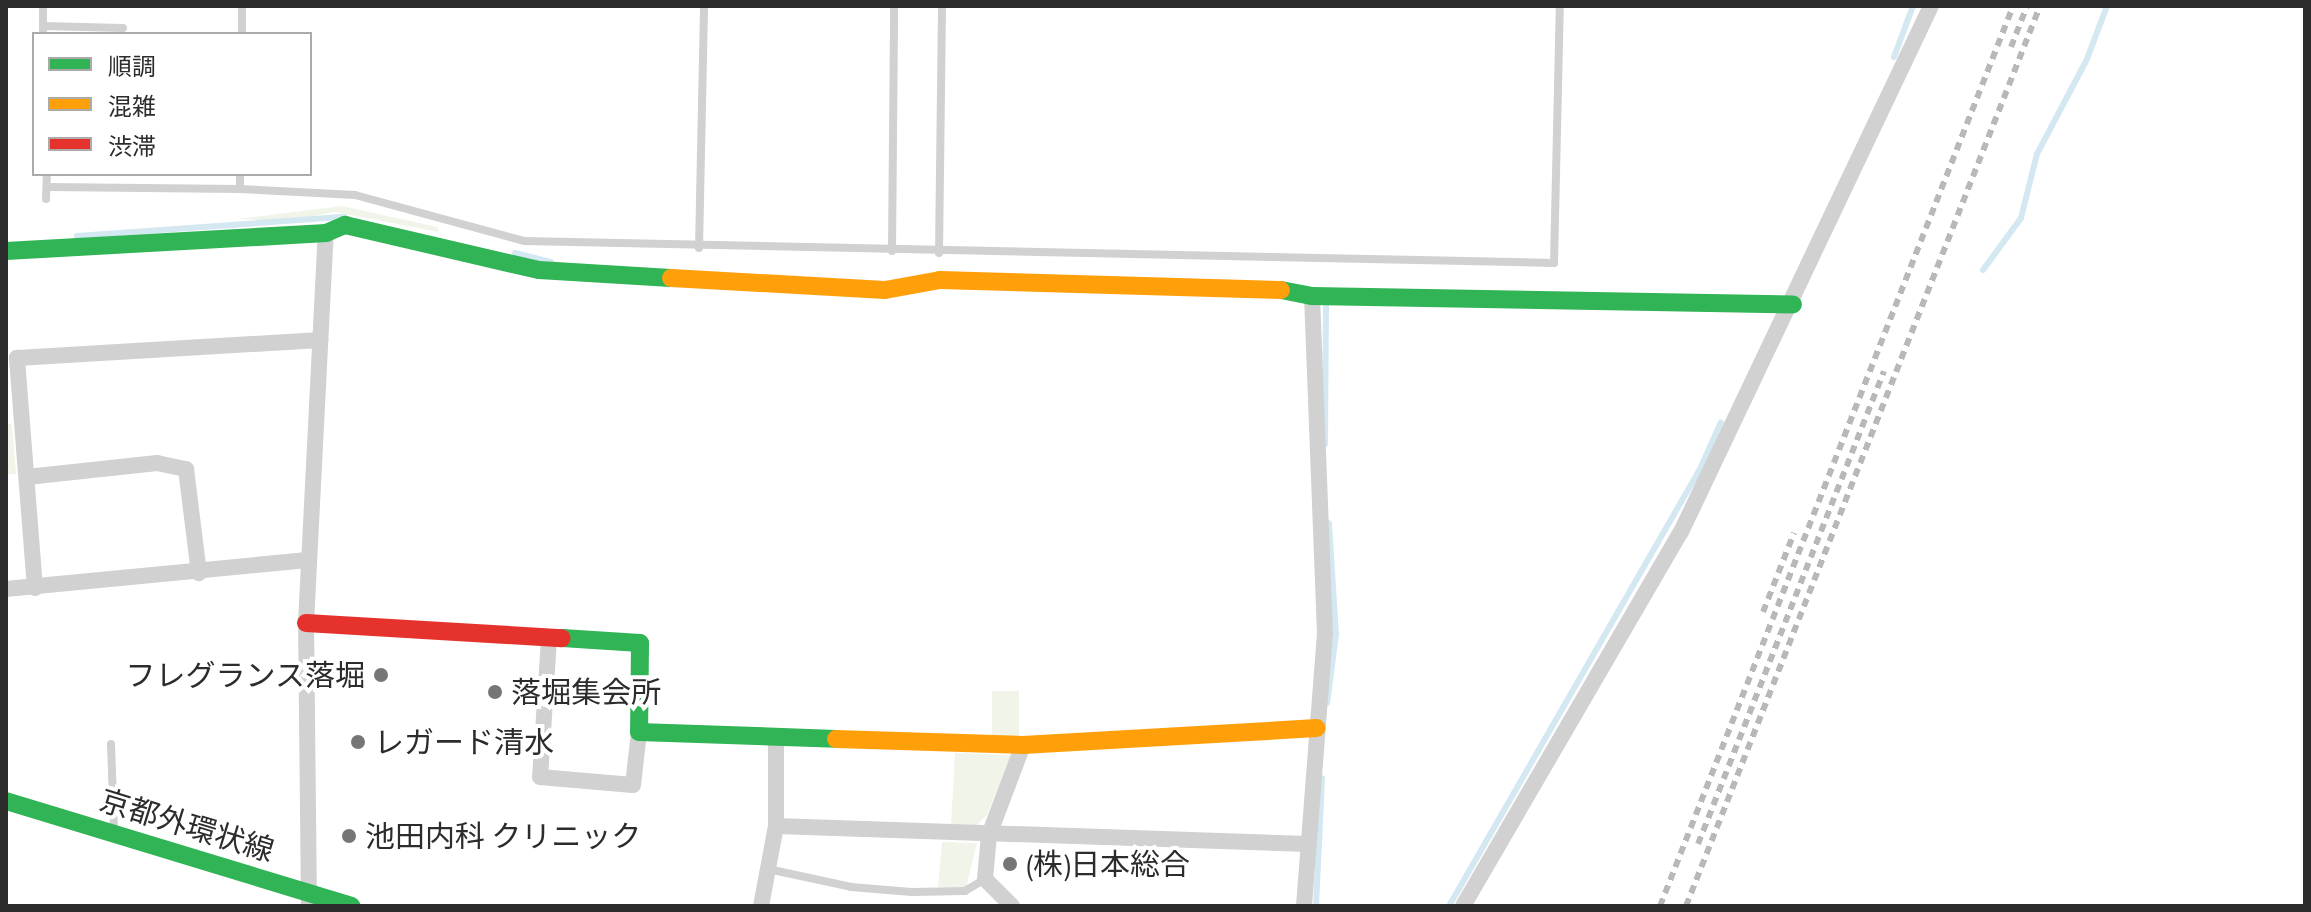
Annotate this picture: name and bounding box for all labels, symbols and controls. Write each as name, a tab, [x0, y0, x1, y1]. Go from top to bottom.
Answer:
legend	[32, 32, 312, 176]
text: 順調	[108, 51, 156, 82]
text: 混雑	[108, 91, 156, 122]
text: 渋滞	[108, 131, 156, 162]
place label: フレグランス落堀	[125, 657, 365, 693]
marker: フレグランス落堀	[372, 666, 390, 684]
place label: 落堀集会所	[511, 674, 661, 710]
marker: 落堀集会所	[486, 683, 504, 701]
place label: レガード清水	[374, 724, 554, 760]
marker: レガード清水	[349, 733, 367, 751]
street label: 京都外環状線	[96, 781, 278, 869]
place label: 池田内科 クリニック	[365, 818, 641, 854]
marker: 池田内科 クリニック	[340, 827, 358, 845]
place label: (株)日本総合	[1026, 846, 1190, 882]
marker: (株)日本総合	[1001, 855, 1019, 873]

